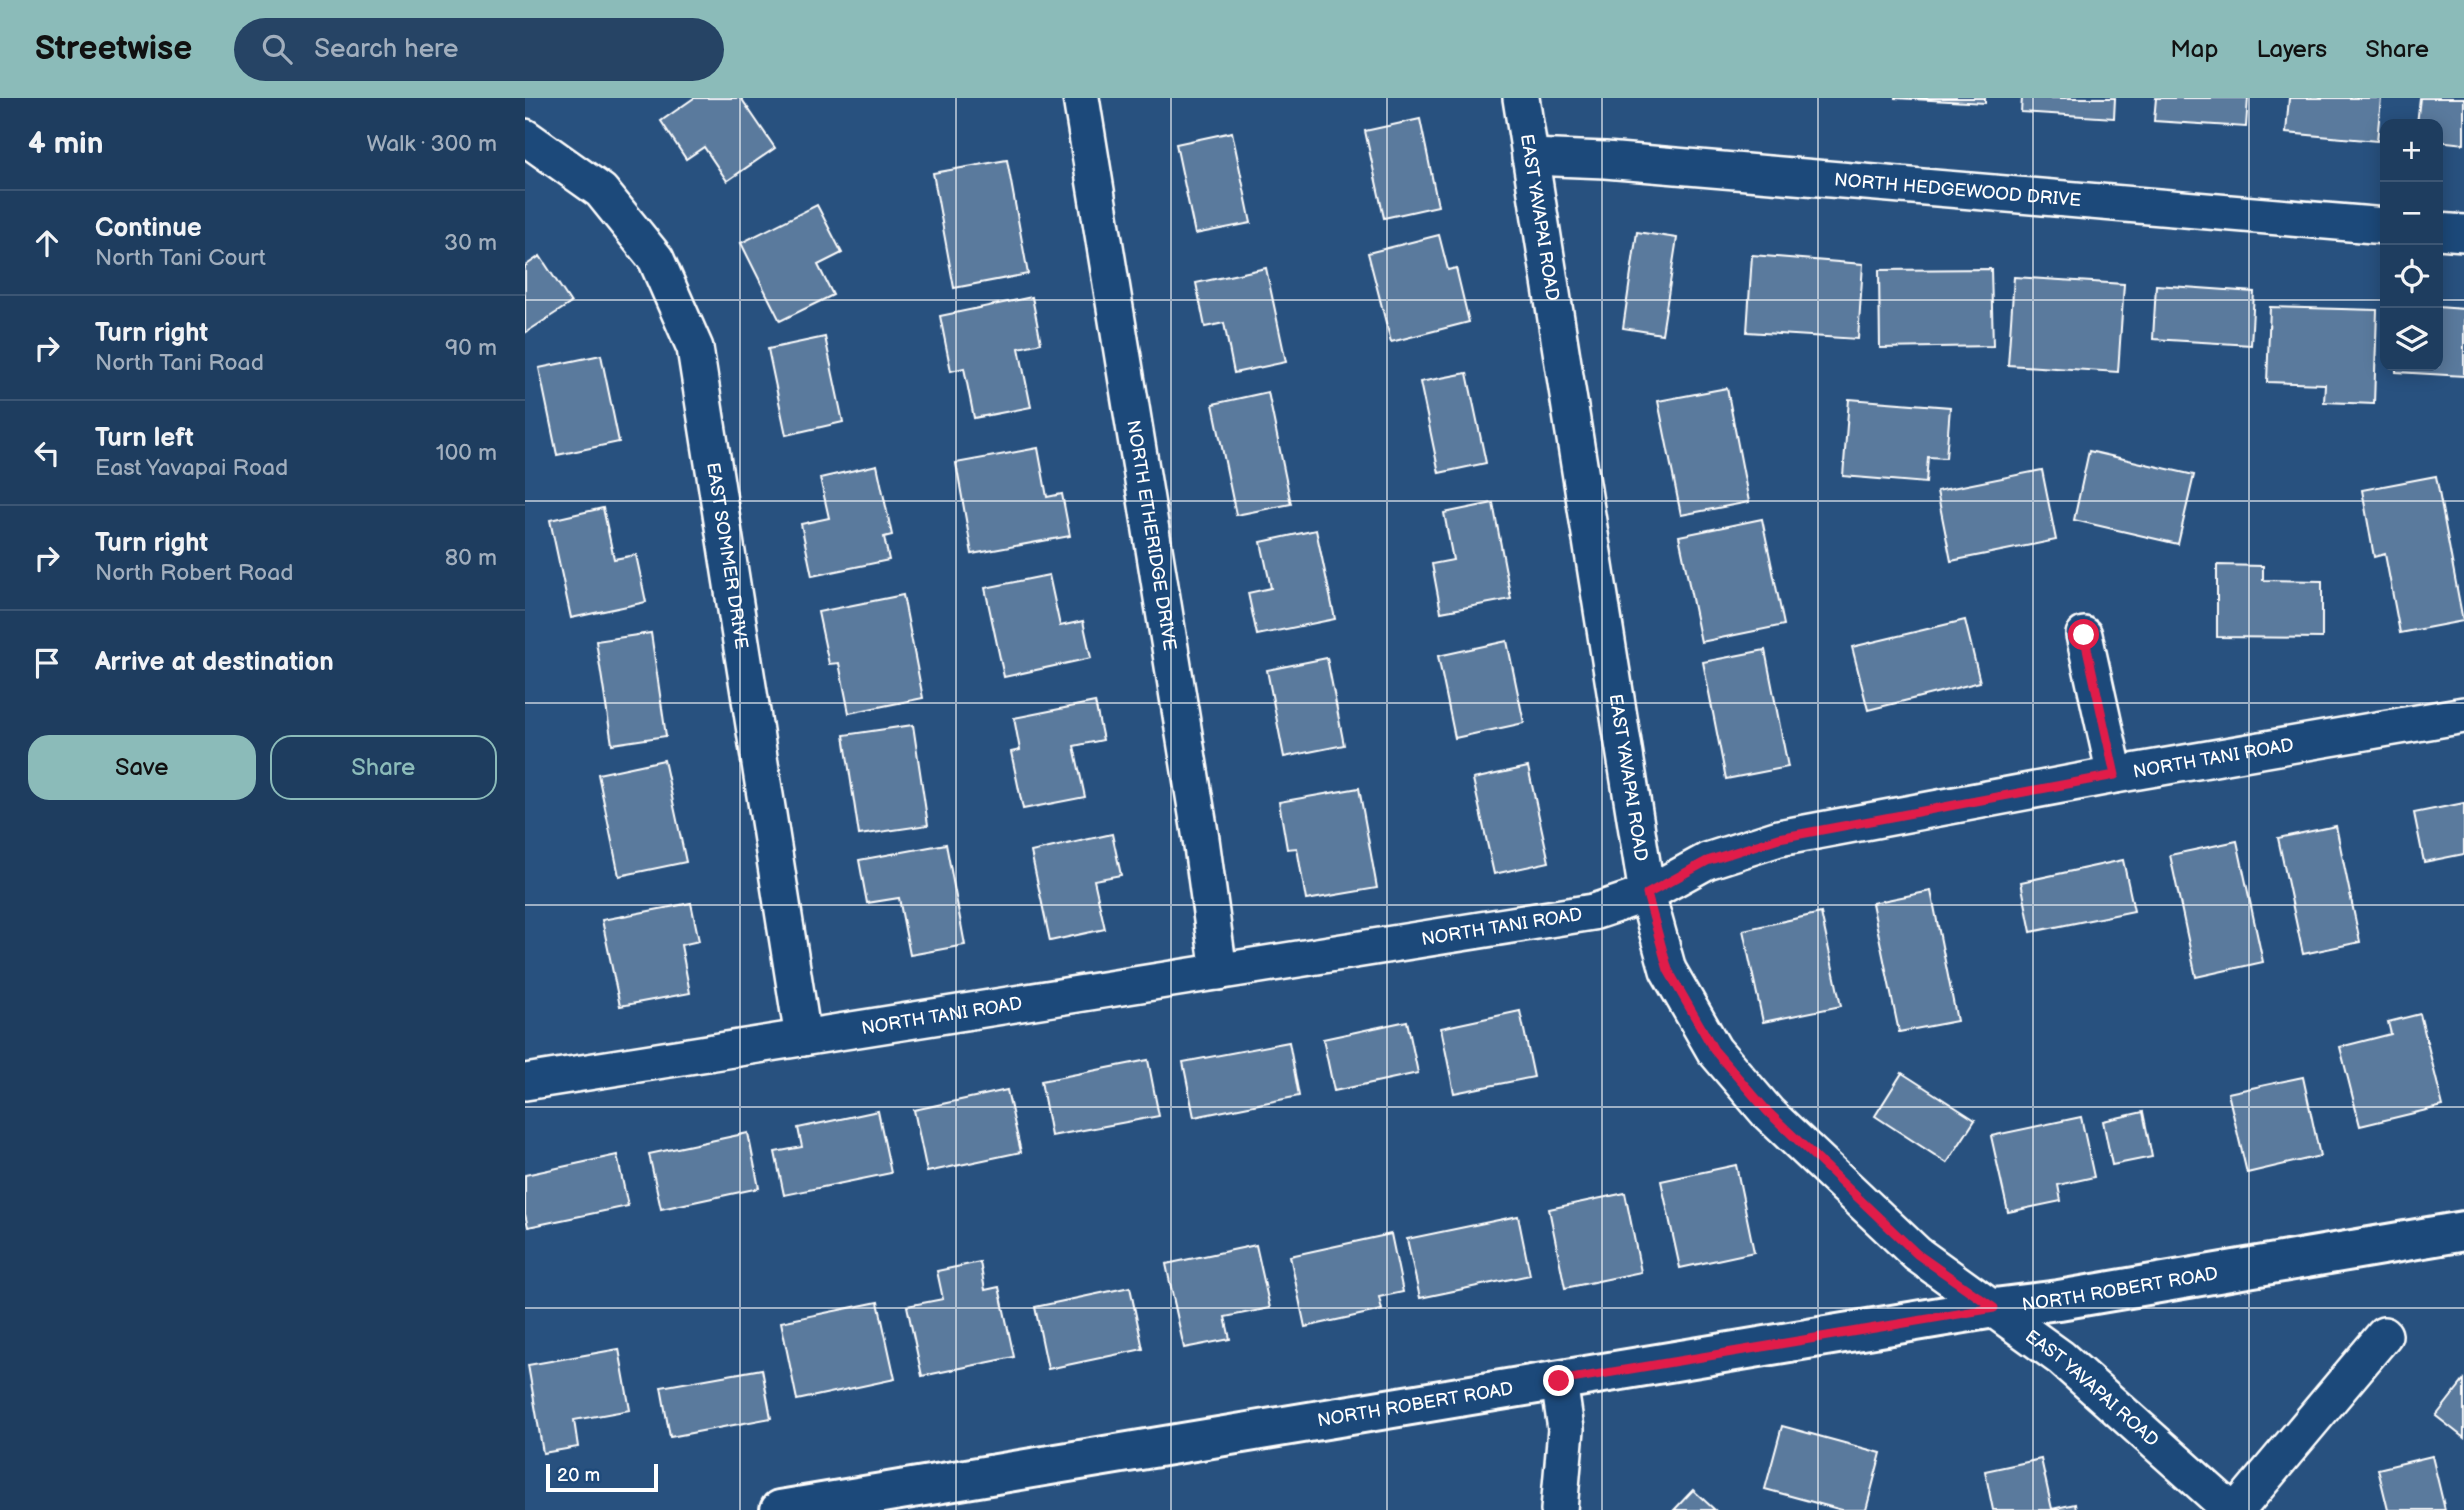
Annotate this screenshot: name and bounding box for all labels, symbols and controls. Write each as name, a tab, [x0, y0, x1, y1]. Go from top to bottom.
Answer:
search box	[234, 18, 724, 81]
text: Streetwise	[35, 29, 192, 69]
icon: search	[258, 30, 296, 68]
text: Search here	[314, 34, 458, 65]
text: Map	[2170, 35, 2218, 64]
text: Layers	[2256, 35, 2327, 64]
text: Share	[2365, 35, 2429, 64]
map controls	[2380, 119, 2443, 371]
button: +	[2380, 119, 2443, 182]
text: 4 min	[28, 126, 103, 162]
text: Walk · 300 m	[366, 130, 497, 158]
street label: EAST YAVAPAI ROAD	[1516, 132, 1563, 303]
street label: NORTH HEDGEWOOD DRIVE	[1833, 169, 2082, 211]
button: −	[2380, 182, 2443, 245]
text: Continue	[95, 213, 202, 244]
icon: ahead	[28, 224, 66, 262]
text: 30 m	[444, 229, 497, 257]
text: North Tani Court	[95, 244, 266, 272]
button: locate	[2380, 245, 2443, 308]
button: layers	[2380, 308, 2443, 371]
text: Turn right	[95, 318, 208, 349]
icon: right	[28, 329, 66, 367]
text: 90 m	[445, 334, 497, 362]
text: North Tani Road	[95, 349, 264, 377]
street label: NORTH ETHERIDGE DRIVE	[1123, 419, 1181, 652]
text: Turn left	[95, 423, 194, 454]
icon: left	[28, 434, 66, 472]
text: 100 m	[436, 439, 497, 467]
text: East Yavapai Road	[95, 454, 288, 482]
street label: EAST SOMMER DRIVE	[703, 461, 752, 651]
text: Turn right	[95, 528, 208, 559]
icon: right	[28, 539, 66, 577]
text: 80 m	[445, 544, 497, 572]
text: North Robert Road	[95, 559, 293, 587]
route start	[2068, 619, 2099, 650]
icon: arrive	[28, 644, 66, 682]
text: Arrive at destination	[95, 647, 334, 678]
street label: EAST YAVAPAI ROAD	[1605, 693, 1652, 863]
street label: NORTH TANI ROAD	[2131, 734, 2295, 782]
button: Save	[28, 735, 256, 800]
button: Share	[270, 735, 497, 800]
street label: NORTH TANI ROAD	[1420, 903, 1584, 950]
street label: NORTH TANI ROAD	[860, 993, 1024, 1039]
street label: NORTH ROBERT ROAD	[2021, 1263, 2219, 1315]
street label: EAST YAVAPAI ROAD	[2021, 1325, 2163, 1451]
route end	[1543, 1365, 1574, 1396]
street label: NORTH ROBERT ROAD	[1316, 1378, 1515, 1431]
scale bar	[546, 1461, 658, 1493]
text: 20 m	[557, 1464, 600, 1487]

